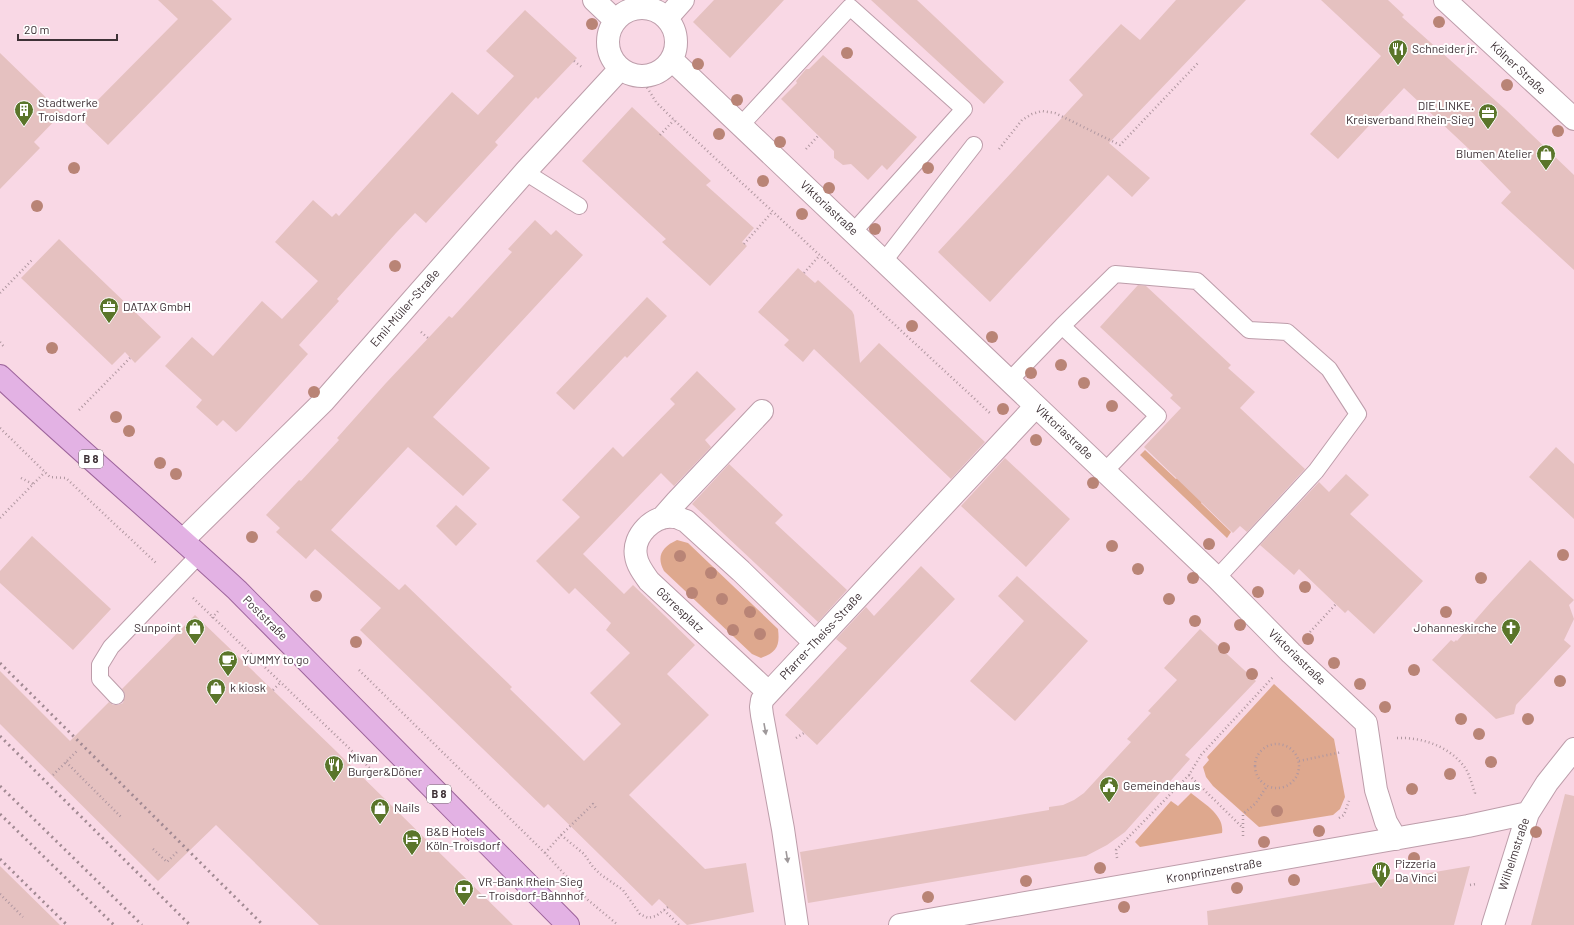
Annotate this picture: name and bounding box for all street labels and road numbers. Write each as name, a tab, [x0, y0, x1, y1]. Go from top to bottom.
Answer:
street label: Kölner Straße	[1488, 38, 1549, 97]
street label: Viktoriastraße	[798, 177, 862, 238]
street label: Emil-Müller-Straße	[367, 266, 442, 349]
street label: Viktoriastraße	[1033, 401, 1097, 462]
road number: B 8	[79, 450, 103, 468]
street label: Görresplatz	[654, 584, 707, 635]
street label: Pfarrer-Theiss-Straße	[776, 589, 864, 682]
street label: Poststraße	[241, 592, 291, 642]
street label: Viktoriastraße	[1266, 625, 1329, 687]
road number: B 8	[427, 785, 451, 803]
street label: Wilhelmstraße	[1495, 816, 1531, 892]
street label: Kronprinzenstraße	[1165, 855, 1263, 885]

